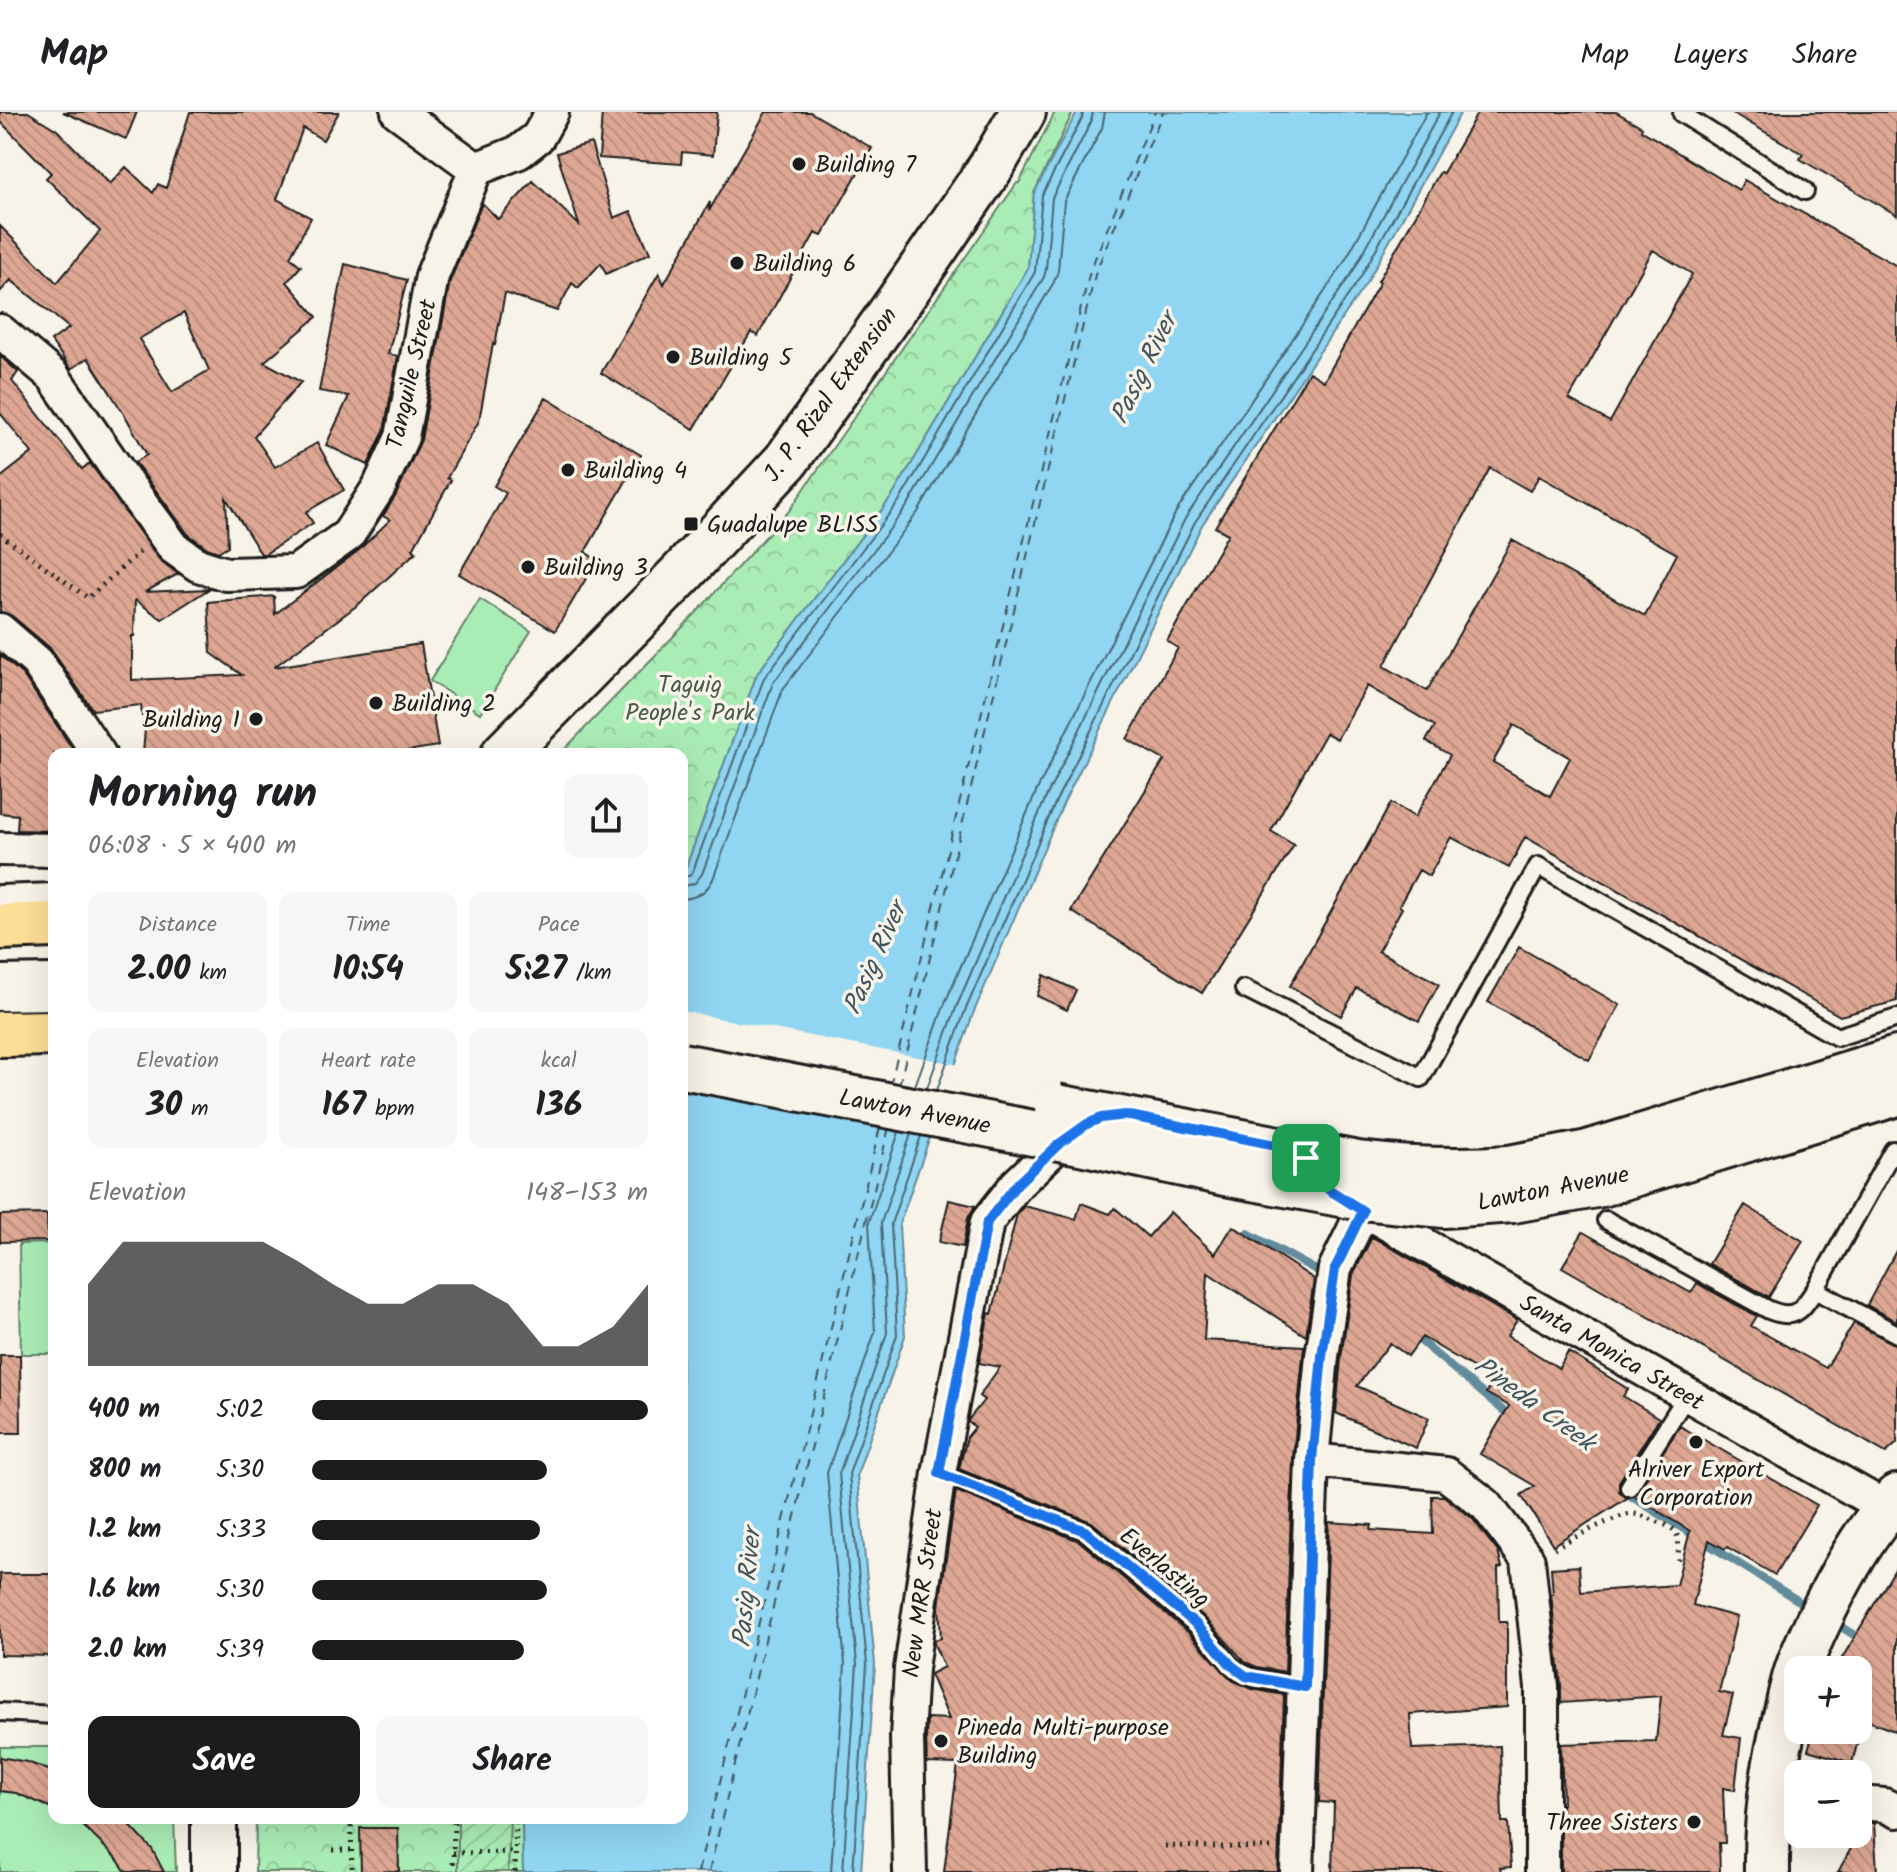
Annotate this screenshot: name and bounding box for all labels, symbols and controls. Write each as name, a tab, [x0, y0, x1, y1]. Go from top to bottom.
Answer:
text: Map	[40, 25, 109, 85]
text: Map	[1580, 33, 1629, 78]
text: Layers	[1673, 33, 1748, 78]
text: Share	[1792, 33, 1857, 78]
place label: Building 7	[815, 146, 917, 185]
marker: Building 7	[790, 155, 808, 173]
place label: Building 6	[753, 245, 856, 284]
marker: Building 6	[728, 254, 746, 272]
street label: Tanguile Street	[376, 295, 449, 453]
street label: J. P. Rizal Extension	[754, 299, 908, 491]
water label: Pasig River	[1100, 301, 1192, 432]
place label: Building 5	[689, 339, 794, 378]
marker: Building 5	[664, 348, 682, 366]
place label: Building 4	[584, 452, 687, 491]
marker: Building 4	[559, 461, 577, 479]
place label: Guadalupe BLISS	[707, 506, 879, 545]
marker: Guadalupe BLISS	[682, 515, 700, 533]
place label: Building 3	[544, 549, 648, 588]
marker: Building 3	[519, 558, 537, 576]
park label: Taguig People's Park	[625, 666, 756, 733]
place label: Building 2	[392, 685, 496, 724]
marker: Building 2	[367, 694, 385, 712]
place label: Building 1	[143, 701, 240, 740]
marker: Building 1	[247, 710, 265, 728]
text: Morning run	[88, 760, 317, 830]
button: share	[564, 774, 648, 858]
text: 06:08 · 5 × 400 m	[88, 825, 296, 867]
water label: Pasig River	[832, 891, 921, 1022]
text: Distance	[138, 908, 217, 943]
text: Time	[346, 908, 390, 943]
text: Pace	[538, 908, 580, 943]
text: 2.00	[128, 943, 190, 997]
text: 10:54	[332, 943, 404, 997]
text: 5:27	[506, 943, 567, 997]
text: km	[190, 956, 227, 991]
text: /km	[567, 956, 612, 991]
text: Elevation	[136, 1044, 219, 1079]
text: Heart rate	[320, 1044, 416, 1079]
text: kcal	[541, 1044, 577, 1079]
text: 30	[146, 1079, 182, 1133]
text: 167	[321, 1079, 366, 1133]
text: 136	[535, 1079, 582, 1133]
street label: Lawton Avenue	[836, 1079, 994, 1146]
text: m	[182, 1092, 209, 1127]
text: bpm	[366, 1092, 415, 1127]
pin	[1272, 1124, 1340, 1192]
icon: arrive	[1284, 1136, 1328, 1180]
street label: Lawton Avenue	[1474, 1156, 1633, 1223]
text: Elevation	[88, 1172, 186, 1214]
text: 148–153 m	[526, 1172, 648, 1214]
street label: Santa Monica Street	[1512, 1284, 1712, 1422]
water label: Pineda Creek	[1464, 1346, 1606, 1465]
text: 400 m	[88, 1389, 160, 1431]
text: 5:02	[216, 1389, 264, 1431]
marker: Alriver Export Corporation	[1687, 1433, 1705, 1451]
text: 800 m	[88, 1449, 161, 1491]
text: 5:30	[216, 1449, 264, 1491]
place label: Alriver Export Corporation	[1628, 1451, 1765, 1518]
street label: New MRR Street	[892, 1505, 955, 1680]
text: 1.2 km	[88, 1509, 161, 1551]
text: 5:33	[216, 1509, 266, 1551]
street label: Everlasting	[1110, 1518, 1218, 1618]
water label: Pasig River	[722, 1522, 775, 1649]
text: 1.6 km	[88, 1569, 160, 1611]
text: 5:30	[216, 1569, 264, 1611]
text: 2.0 km	[88, 1629, 167, 1671]
text: 5:39	[216, 1629, 264, 1671]
map controls	[1784, 1656, 1872, 1848]
button: +	[1784, 1656, 1872, 1744]
place label: Pineda Multi-purpose Building	[957, 1709, 1169, 1776]
button: Save	[88, 1716, 360, 1808]
button: Share	[376, 1716, 648, 1808]
marker: Pineda Multi-purpose Building	[932, 1732, 950, 1750]
button: −	[1784, 1760, 1872, 1848]
place label: Three Sisters	[1546, 1804, 1678, 1843]
marker: Three Sisters	[1685, 1813, 1703, 1831]

